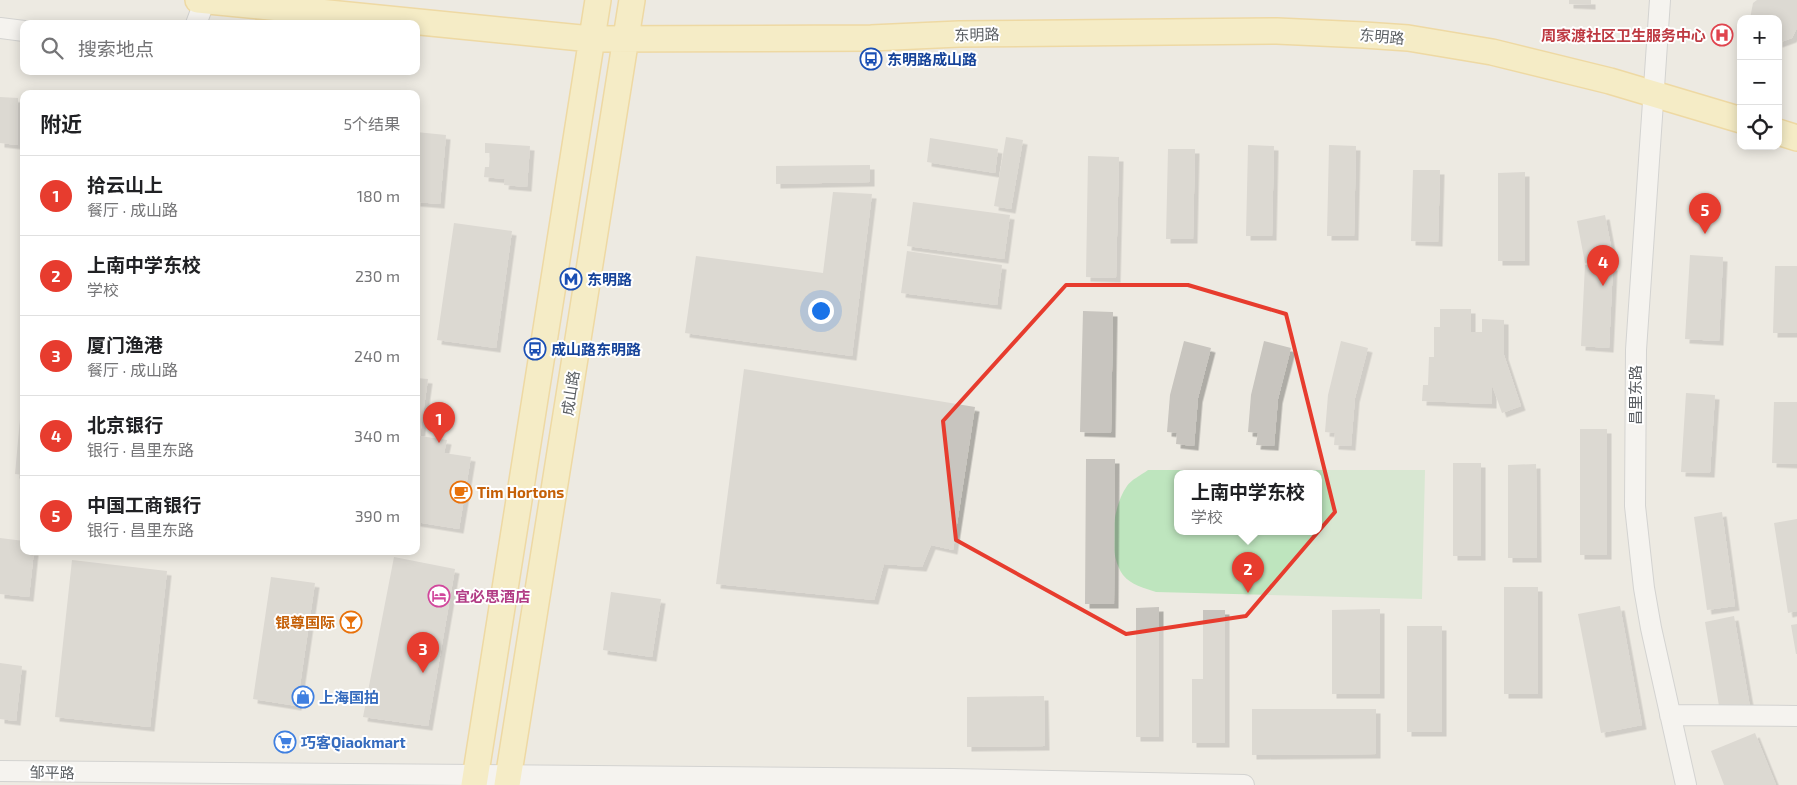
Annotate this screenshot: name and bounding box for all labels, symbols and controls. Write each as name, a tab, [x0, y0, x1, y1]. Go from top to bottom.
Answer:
map controls	[1737, 15, 1782, 150]
button: +	[1737, 15, 1782, 60]
search box	[20, 20, 420, 75]
hospital icon: 周家渡社区卫生服务中心	[1710, 23, 1734, 47]
street label: 东明路	[954, 25, 1000, 43]
street label: 东明路	[1359, 25, 1405, 47]
place label: 周家渡社区卫生服务中心	[1541, 26, 1706, 44]
icon: search	[38, 34, 66, 62]
text: 搜索地点	[78, 37, 154, 60]
bus stop icon: 东明路成山路	[859, 47, 883, 71]
place label: 东明路成山路	[887, 50, 977, 68]
button: −	[1737, 60, 1782, 105]
button: locate	[1737, 105, 1782, 150]
text: 附近	[40, 111, 82, 136]
text: 5个结果	[343, 114, 400, 133]
text: 拾云山上	[87, 173, 163, 196]
text: 1	[53, 186, 59, 205]
text: 180 m	[357, 186, 400, 205]
pin: 5	[1689, 193, 1721, 234]
text: 餐厅 · 成山路	[87, 200, 178, 219]
pin: 4	[1587, 245, 1619, 286]
text: 上南中学东校	[87, 253, 201, 276]
text: 2	[51, 266, 61, 285]
text: 230 m	[355, 266, 400, 285]
metro station icon: 东明路	[559, 267, 583, 291]
place label: 东明路	[587, 270, 632, 288]
text: 学校	[87, 280, 119, 299]
your location	[808, 298, 834, 324]
text: 厦门渔港	[87, 333, 163, 356]
bus stop icon: 成山路东明路	[523, 337, 547, 361]
place label: 成山路东明路	[551, 340, 641, 358]
text: 3	[51, 346, 61, 365]
text: 240 m	[354, 346, 400, 365]
text: 餐厅 · 成山路	[87, 360, 178, 379]
street label: 昌里东路	[1626, 365, 1644, 425]
street label: 成山路	[558, 369, 582, 417]
pin: 1	[423, 402, 455, 443]
text: 北京银行	[87, 413, 163, 436]
text: 4	[51, 426, 61, 445]
text: 340 m	[354, 426, 400, 445]
text: 银行 · 昌里东路	[87, 440, 194, 459]
popup	[1174, 470, 1322, 535]
cafe icon: Tim Hortons	[449, 480, 473, 504]
text: 上南中学东校	[1191, 480, 1305, 503]
place label: Tim Hortons	[477, 483, 564, 501]
text: 中国工商银行	[87, 493, 201, 516]
text: 5	[52, 506, 60, 525]
text: 390 m	[355, 506, 400, 525]
text: 学校	[1191, 507, 1223, 526]
text: 银行 · 昌里东路	[87, 520, 194, 539]
pin: 2	[1232, 552, 1264, 593]
hotel icon: 宜必思酒店	[427, 584, 451, 608]
place label: 宜必思酒店	[455, 587, 530, 605]
bar icon: 银尊国际	[339, 610, 363, 634]
place label: 银尊国际	[275, 613, 335, 631]
pin: 3	[407, 632, 439, 673]
shop icon: 上海国拍	[291, 685, 315, 709]
place label: 上海国拍	[319, 688, 379, 706]
supermarket icon: 巧客Qiaokmart	[273, 730, 297, 754]
place label: 巧客Qiaokmart	[301, 733, 406, 752]
street label: 邹平路	[29, 763, 75, 781]

